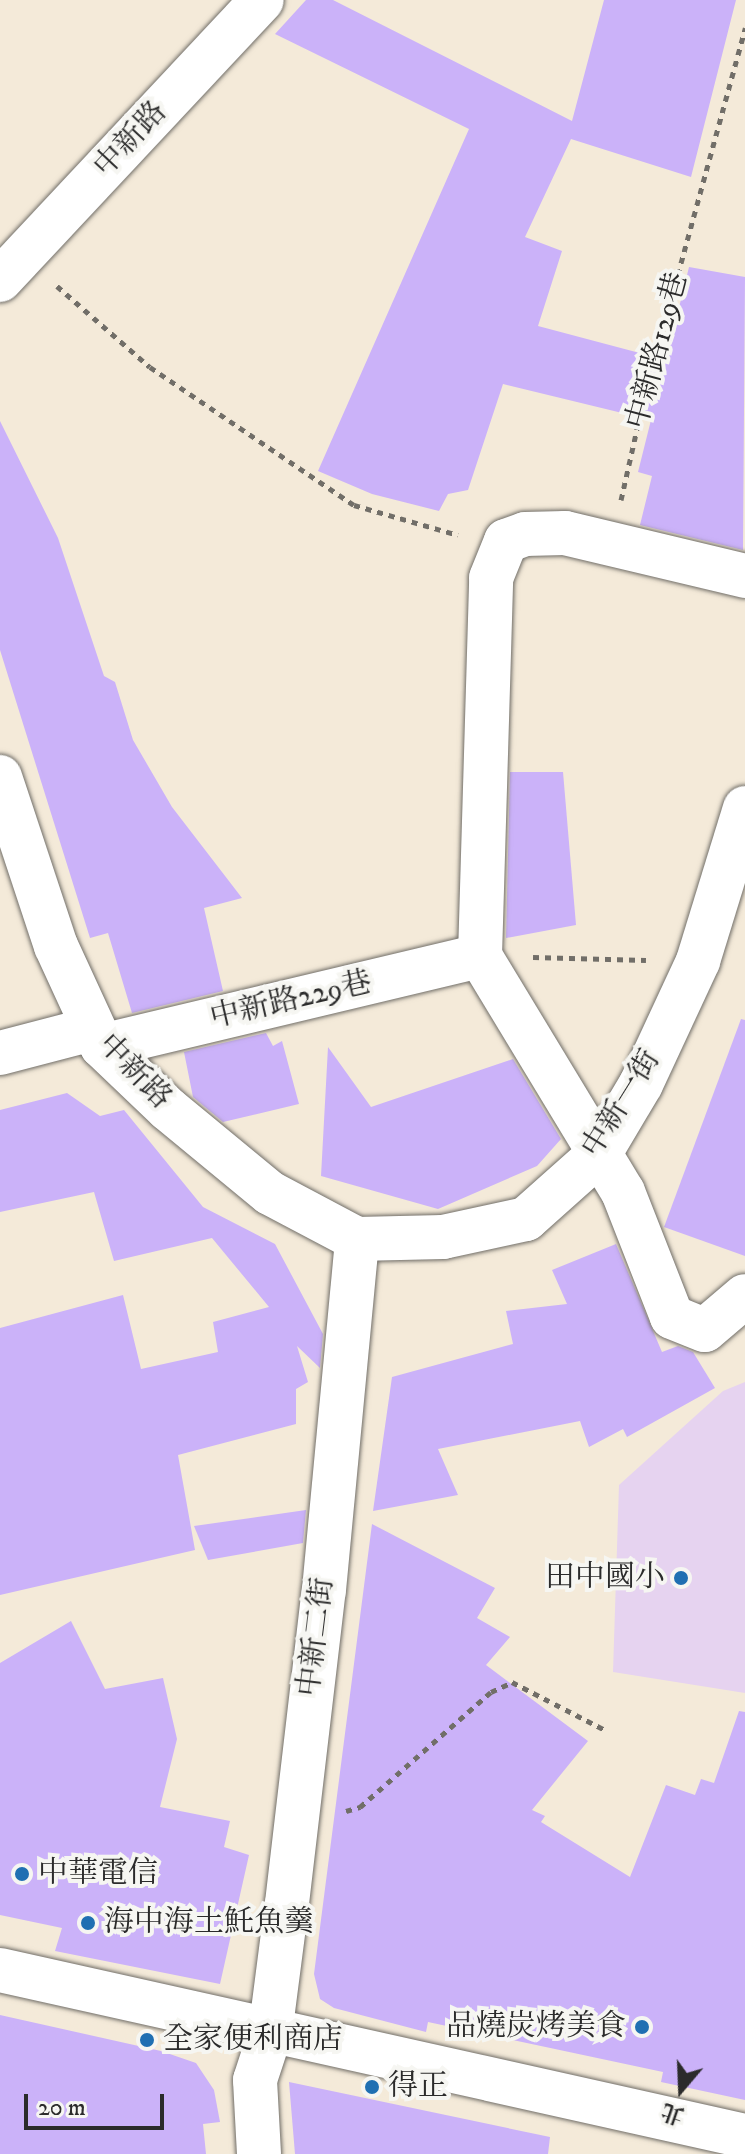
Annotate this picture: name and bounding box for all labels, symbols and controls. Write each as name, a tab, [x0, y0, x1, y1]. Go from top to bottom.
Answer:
street label: 中新路	[87, 95, 175, 185]
street label: 中新路129巷	[620, 269, 696, 433]
street label: 中新路229巷	[207, 965, 375, 1037]
street label: 中新路	[90, 1027, 178, 1117]
street label: 中新一街	[575, 1044, 669, 1164]
place label: 田中國小	[545, 1560, 665, 1596]
marker: 田中國小	[672, 1569, 690, 1587]
street label: 中新二街	[292, 1575, 342, 1699]
place label: 中華電信	[38, 1856, 158, 1892]
marker: 中華電信	[13, 1865, 31, 1883]
place label: 海中海土魠魚羹	[104, 1905, 314, 1941]
marker: 海中海土魠魚羹	[79, 1914, 97, 1932]
place label: 品燒炭烤美食	[446, 2009, 626, 2045]
marker: 品燒炭烤美食	[633, 2018, 651, 2036]
place label: 全家便利商店	[163, 2022, 343, 2058]
marker: 全家便利商店	[138, 2031, 156, 2049]
north arrow	[641, 2050, 721, 2130]
place label: 得正	[388, 2069, 448, 2105]
scale bar	[28, 2078, 168, 2128]
marker: 得正	[363, 2078, 381, 2096]
text: 20 m	[38, 2093, 86, 2123]
text: 北	[658, 2097, 688, 2130]

